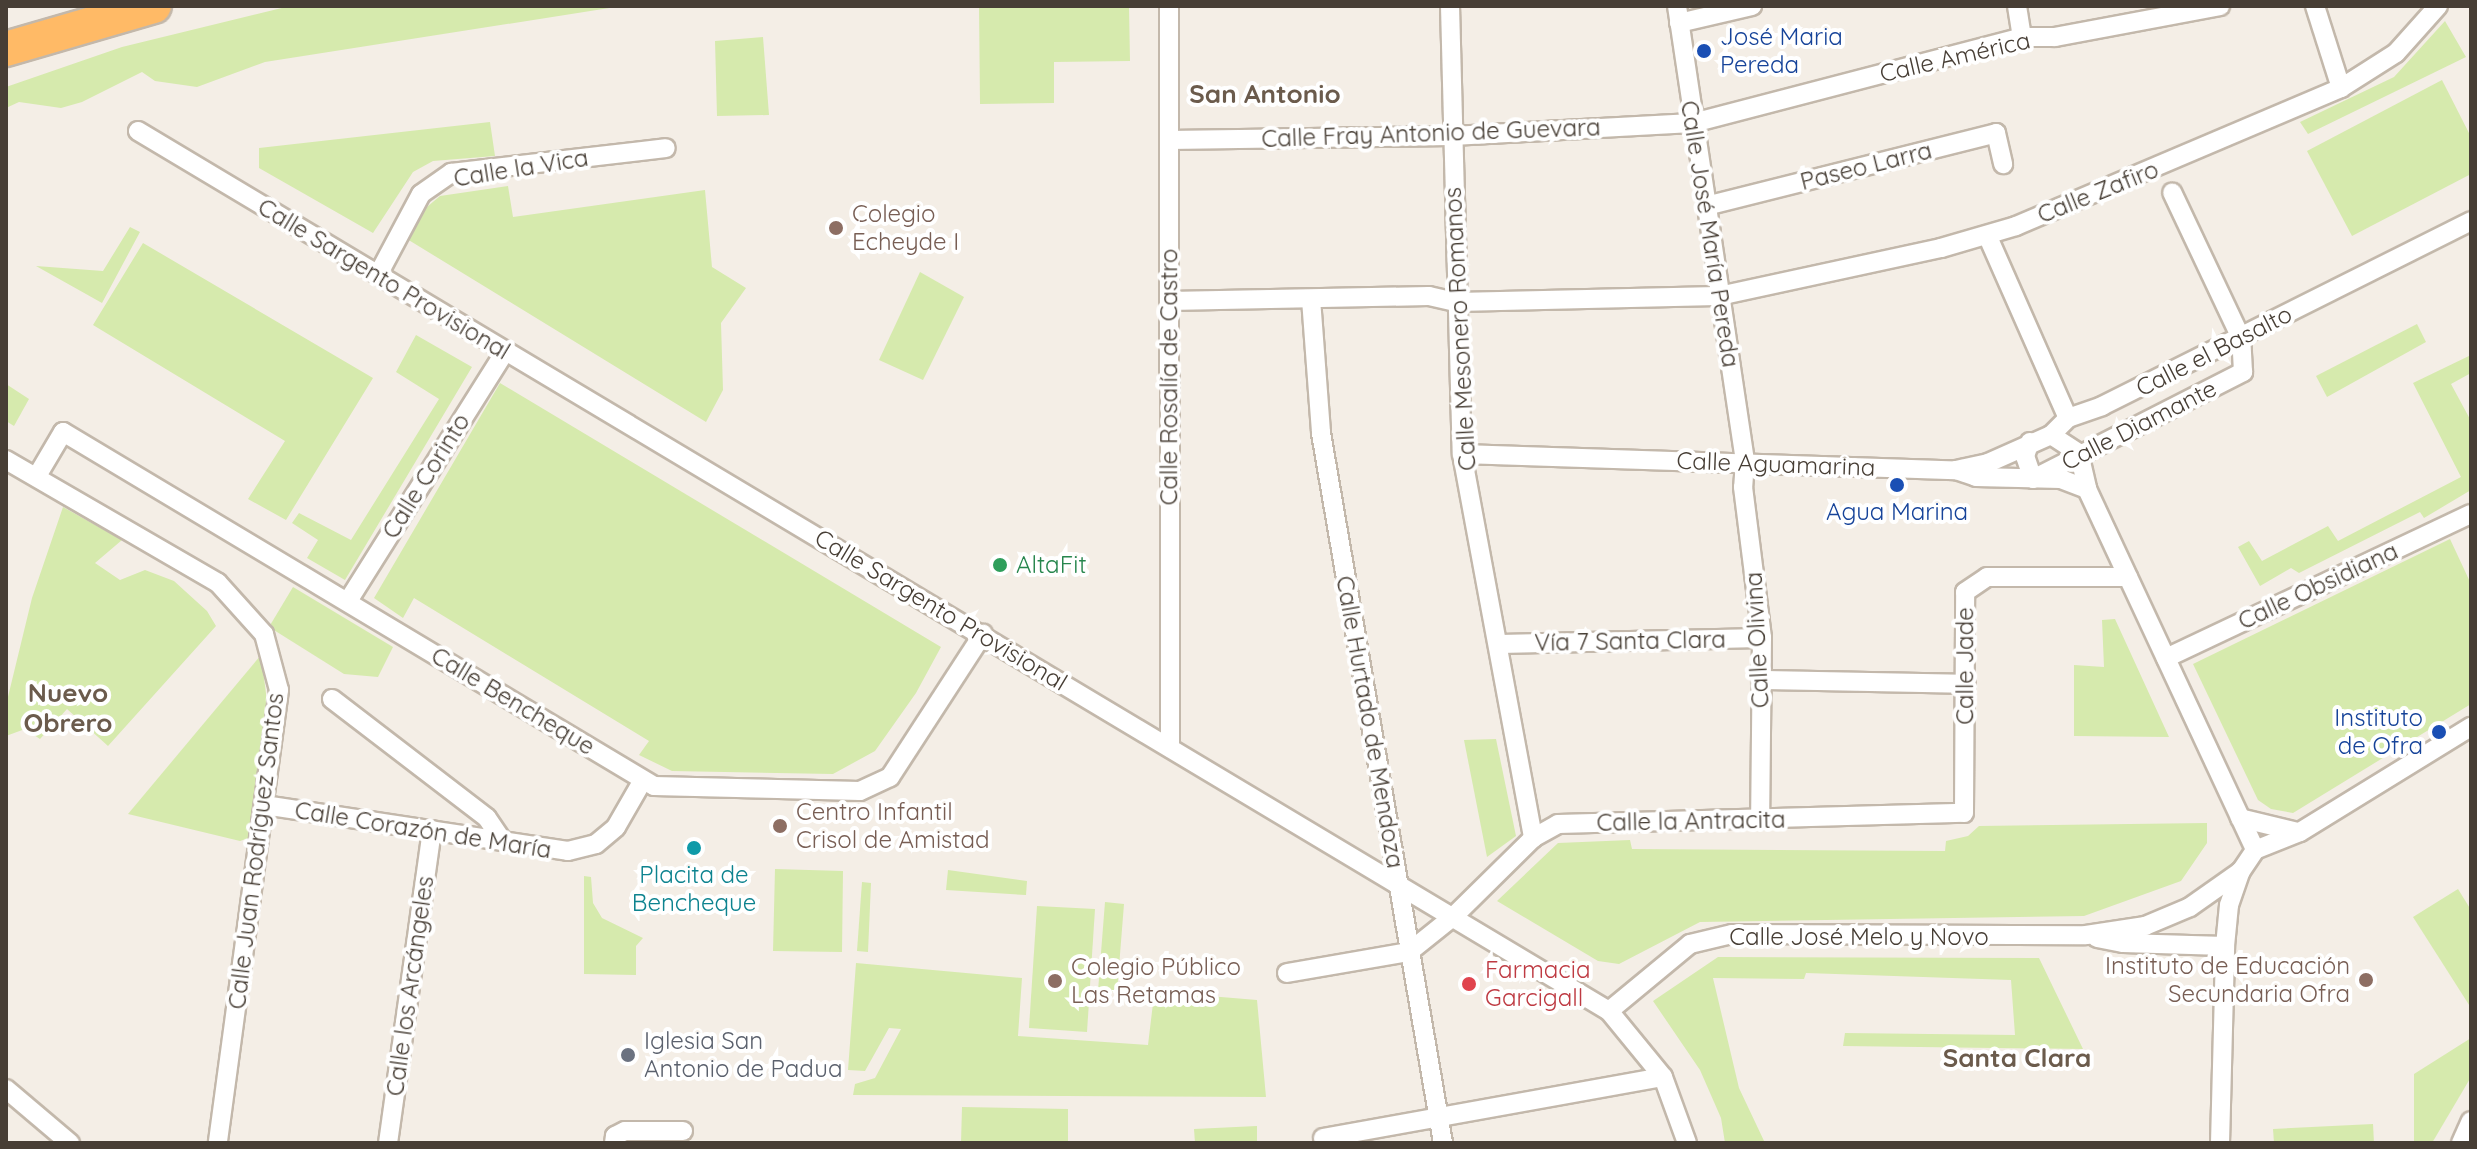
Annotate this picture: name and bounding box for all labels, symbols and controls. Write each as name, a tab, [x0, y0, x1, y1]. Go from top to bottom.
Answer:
place label: José Maria Pereda	[1720, 23, 1843, 79]
street label: Calle América	[1877, 26, 2033, 88]
marker: José Maria Pereda	[1695, 42, 1713, 60]
district label: San Antonio	[1189, 78, 1341, 110]
street label: Calle José María Pereda	[1675, 99, 1745, 369]
street label: Calle Fray Antonio de Guevara	[1261, 113, 1601, 153]
street label: Paseo Larra	[1797, 136, 1935, 196]
street label: Calle la Vica	[452, 143, 590, 193]
street label: Calle Zafiro	[2033, 155, 2163, 229]
street label: Calle Mesonero Romanos	[1438, 186, 1482, 472]
street label: Calle Sargento Provisional	[253, 192, 515, 366]
place label: Colegio Echeyde I	[852, 200, 959, 256]
marker: Colegio Echeyde I	[827, 219, 845, 237]
street label: Calle Rosalía de Castro	[1155, 249, 1183, 505]
street label: Calle el Basalto	[2131, 299, 2297, 403]
street label: Calle Diamante	[2057, 374, 2221, 476]
street label: Calle Corinto	[376, 408, 476, 544]
street label: Calle Aguamarina	[1676, 446, 1876, 482]
marker: Agua Marina	[1888, 476, 1906, 494]
place label: Agua Marina	[1826, 498, 1968, 526]
street label: Calle Sargento Provisional	[810, 523, 1072, 697]
street label: Calle Obsidiana	[2233, 536, 2403, 636]
place label: AltaFit	[1016, 551, 1087, 579]
marker: AltaFit	[991, 556, 1009, 574]
street label: Calle Olivina	[1739, 571, 1775, 709]
street label: Calle Hurtado de Mendoza	[1330, 574, 1410, 870]
street label: Calle Jade	[1951, 607, 1979, 725]
street label: Vía 7 Santa Clara	[1534, 625, 1726, 657]
street label: Calle Bencheque	[426, 641, 600, 761]
district label: Nuevo Obrero	[23, 677, 113, 738]
street label: Calle Juan Rodríguez Santos	[222, 691, 290, 1011]
place label: Instituto de Ofra	[2334, 704, 2423, 760]
marker: Instituto de Ofra	[2430, 723, 2448, 741]
street label: Calle Corazón de María	[293, 796, 553, 864]
place label: Centro Infantil Crisol de Amistad	[796, 798, 990, 854]
street label: Calle la Antracita	[1596, 805, 1786, 837]
marker: Centro Infantil Crisol de Amistad	[771, 817, 789, 835]
marker: Placita de Bencheque	[685, 839, 703, 857]
place label: Placita de Bencheque	[632, 861, 756, 917]
street label: Calle los Arcángeles	[380, 874, 440, 1098]
street label: Calle José Melo y Novo	[1729, 923, 1989, 951]
place label: Instituto de Educación Secundaria Ofra	[2105, 952, 2350, 1008]
place label: Colegio Público Las Retamas	[1071, 953, 1241, 1009]
place label: Farmacia Garcigall	[1485, 956, 1590, 1012]
marker: Instituto de Educación Secundaria Ofra	[2357, 971, 2375, 989]
marker: Colegio Público Las Retamas	[1046, 972, 1064, 990]
marker: Farmacia Garcigall	[1460, 975, 1478, 993]
place label: Iglesia San Antonio de Padua	[644, 1027, 842, 1083]
district label: Santa Clara	[1943, 1042, 2091, 1074]
marker: Iglesia San Antonio de Padua	[619, 1046, 637, 1064]

